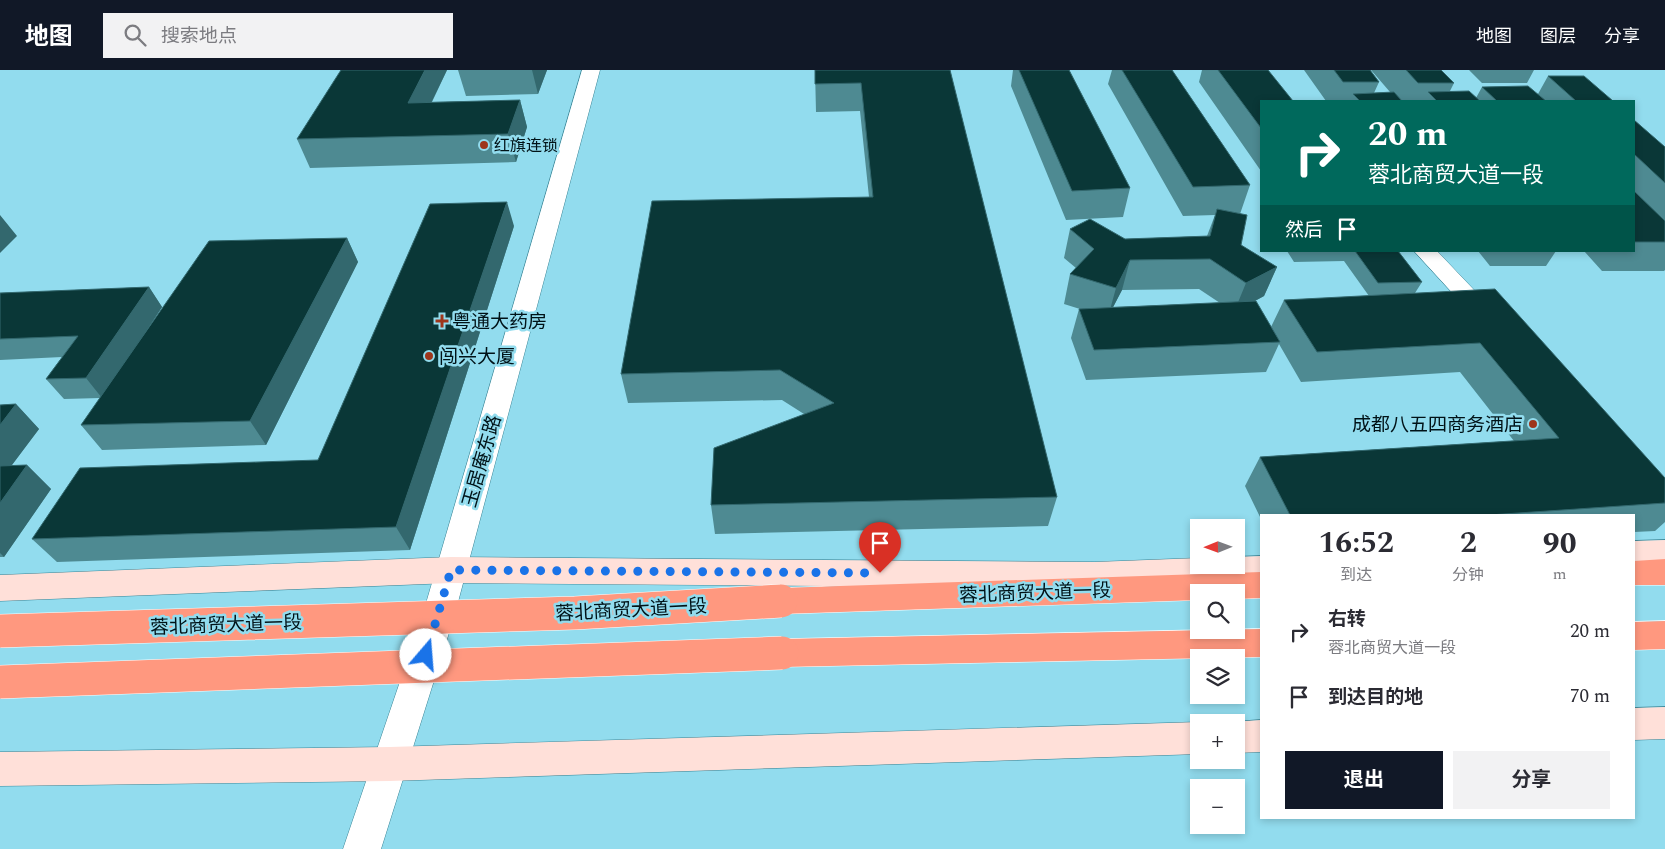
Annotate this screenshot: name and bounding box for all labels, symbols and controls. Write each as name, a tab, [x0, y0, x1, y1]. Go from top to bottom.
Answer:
search box	[103, 13, 453, 58]
text: 地图	[25, 19, 73, 55]
icon: search	[121, 21, 149, 49]
text: 搜索地点	[161, 22, 237, 51]
text: 地图	[1476, 23, 1512, 50]
text: 图层	[1540, 23, 1576, 50]
text: 分享	[1604, 23, 1640, 50]
text: 20 m	[1368, 108, 1448, 161]
icon: right	[1285, 120, 1350, 185]
place label: 红旗连锁	[494, 134, 558, 158]
marker: 红旗连锁	[478, 139, 490, 151]
text: 蓉北商贸大道一段	[1368, 159, 1544, 192]
icon: arrive	[1333, 215, 1361, 243]
text: 然后	[1285, 216, 1323, 245]
place label: 粤通大药房	[452, 308, 547, 337]
marker: 粤通大药房	[436, 315, 448, 327]
place label: 闯兴大厦	[439, 343, 515, 372]
marker: 闯兴大厦	[423, 350, 435, 362]
place label: 成都八五四商务酒店	[1352, 411, 1523, 440]
street label: 玉居庵东路	[455, 412, 509, 511]
marker: 成都八五四商务酒店	[1527, 418, 1539, 430]
north arrow	[1190, 519, 1245, 574]
map controls	[1190, 519, 1245, 834]
text: 16:52	[1318, 520, 1394, 566]
text: 2	[1460, 520, 1477, 566]
text: 90	[1543, 521, 1577, 567]
pin	[859, 522, 901, 573]
icon: arrive	[866, 529, 894, 557]
text: m	[1553, 562, 1567, 586]
text: 到达	[1340, 563, 1372, 587]
text: 分钟	[1452, 563, 1484, 587]
street label: 蓉北商贸大道一段	[959, 576, 1112, 611]
button: search	[1190, 584, 1245, 639]
street label: 蓉北商贸大道一段	[554, 592, 708, 629]
text: 右转	[1328, 605, 1366, 634]
street label: 蓉北商贸大道一段	[150, 608, 303, 643]
text: 20 m	[1570, 617, 1610, 646]
icon: right	[1285, 618, 1313, 646]
position arrow	[399, 628, 451, 680]
text: 蓉北商贸大道一段	[1328, 636, 1456, 660]
button: layers	[1190, 649, 1245, 704]
text: 70 m	[1570, 682, 1610, 711]
icon: arrive	[1285, 683, 1313, 711]
text: 到达目的地	[1328, 683, 1423, 712]
button: +	[1190, 714, 1245, 769]
button: 退出	[1285, 751, 1443, 809]
button: 分享	[1453, 751, 1610, 809]
button: −	[1190, 779, 1245, 834]

